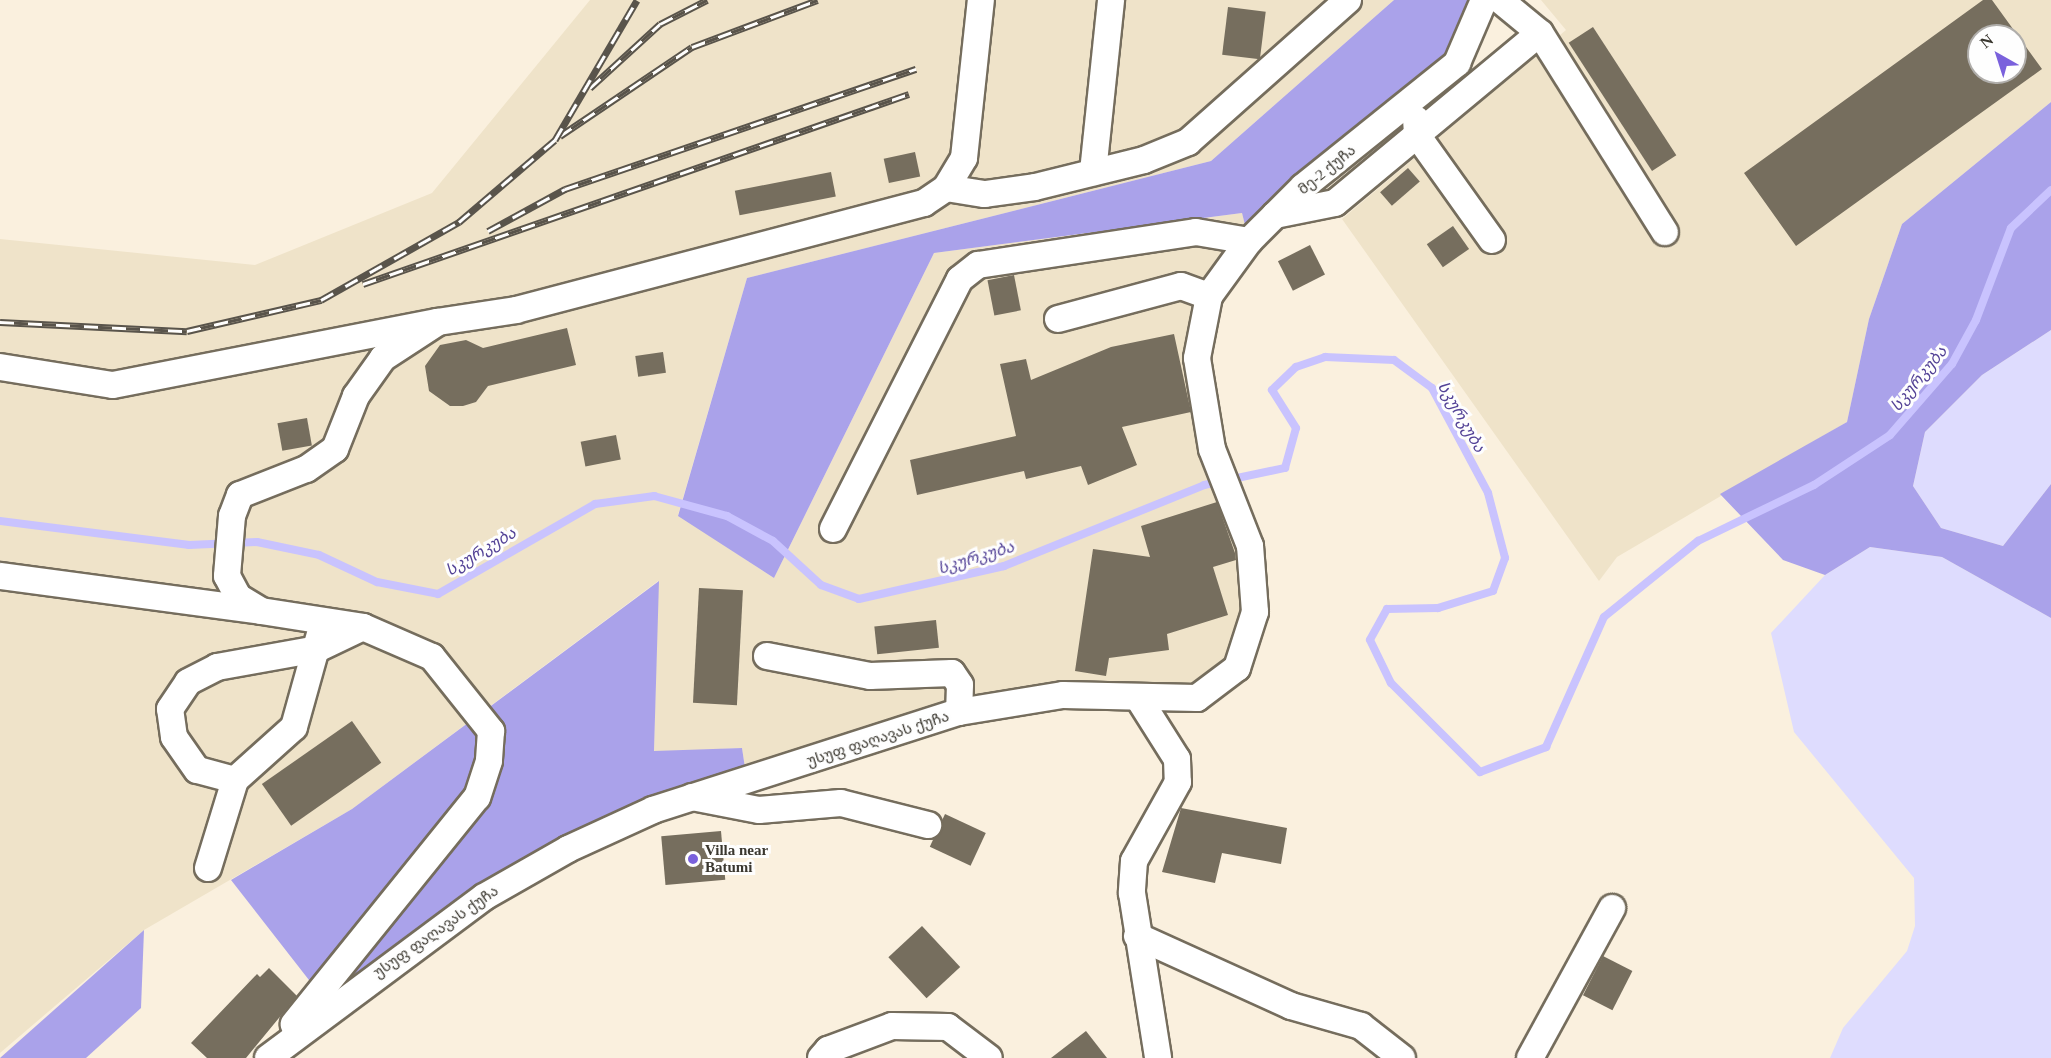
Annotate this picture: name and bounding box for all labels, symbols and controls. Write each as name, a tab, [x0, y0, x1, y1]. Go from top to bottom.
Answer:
north arrow	[1967, 24, 2027, 84]
text: N	[1977, 31, 1996, 51]
street label: მე-2 ქუჩა	[1295, 141, 1359, 199]
water label: სკურკუბა	[1887, 342, 1951, 416]
water label: სკურკუბა	[1433, 378, 1489, 456]
water label: სკურკუბა	[442, 524, 520, 580]
water label: სკურკუბა	[936, 537, 1016, 579]
street label: უსუფ ფაღავას ქუჩა	[805, 707, 951, 771]
place label: Villa near Batumi	[705, 841, 768, 876]
marker: Villa near Batumi	[686, 852, 700, 866]
street label: უსუფ ფაღავას ქუჩა	[370, 882, 502, 982]

